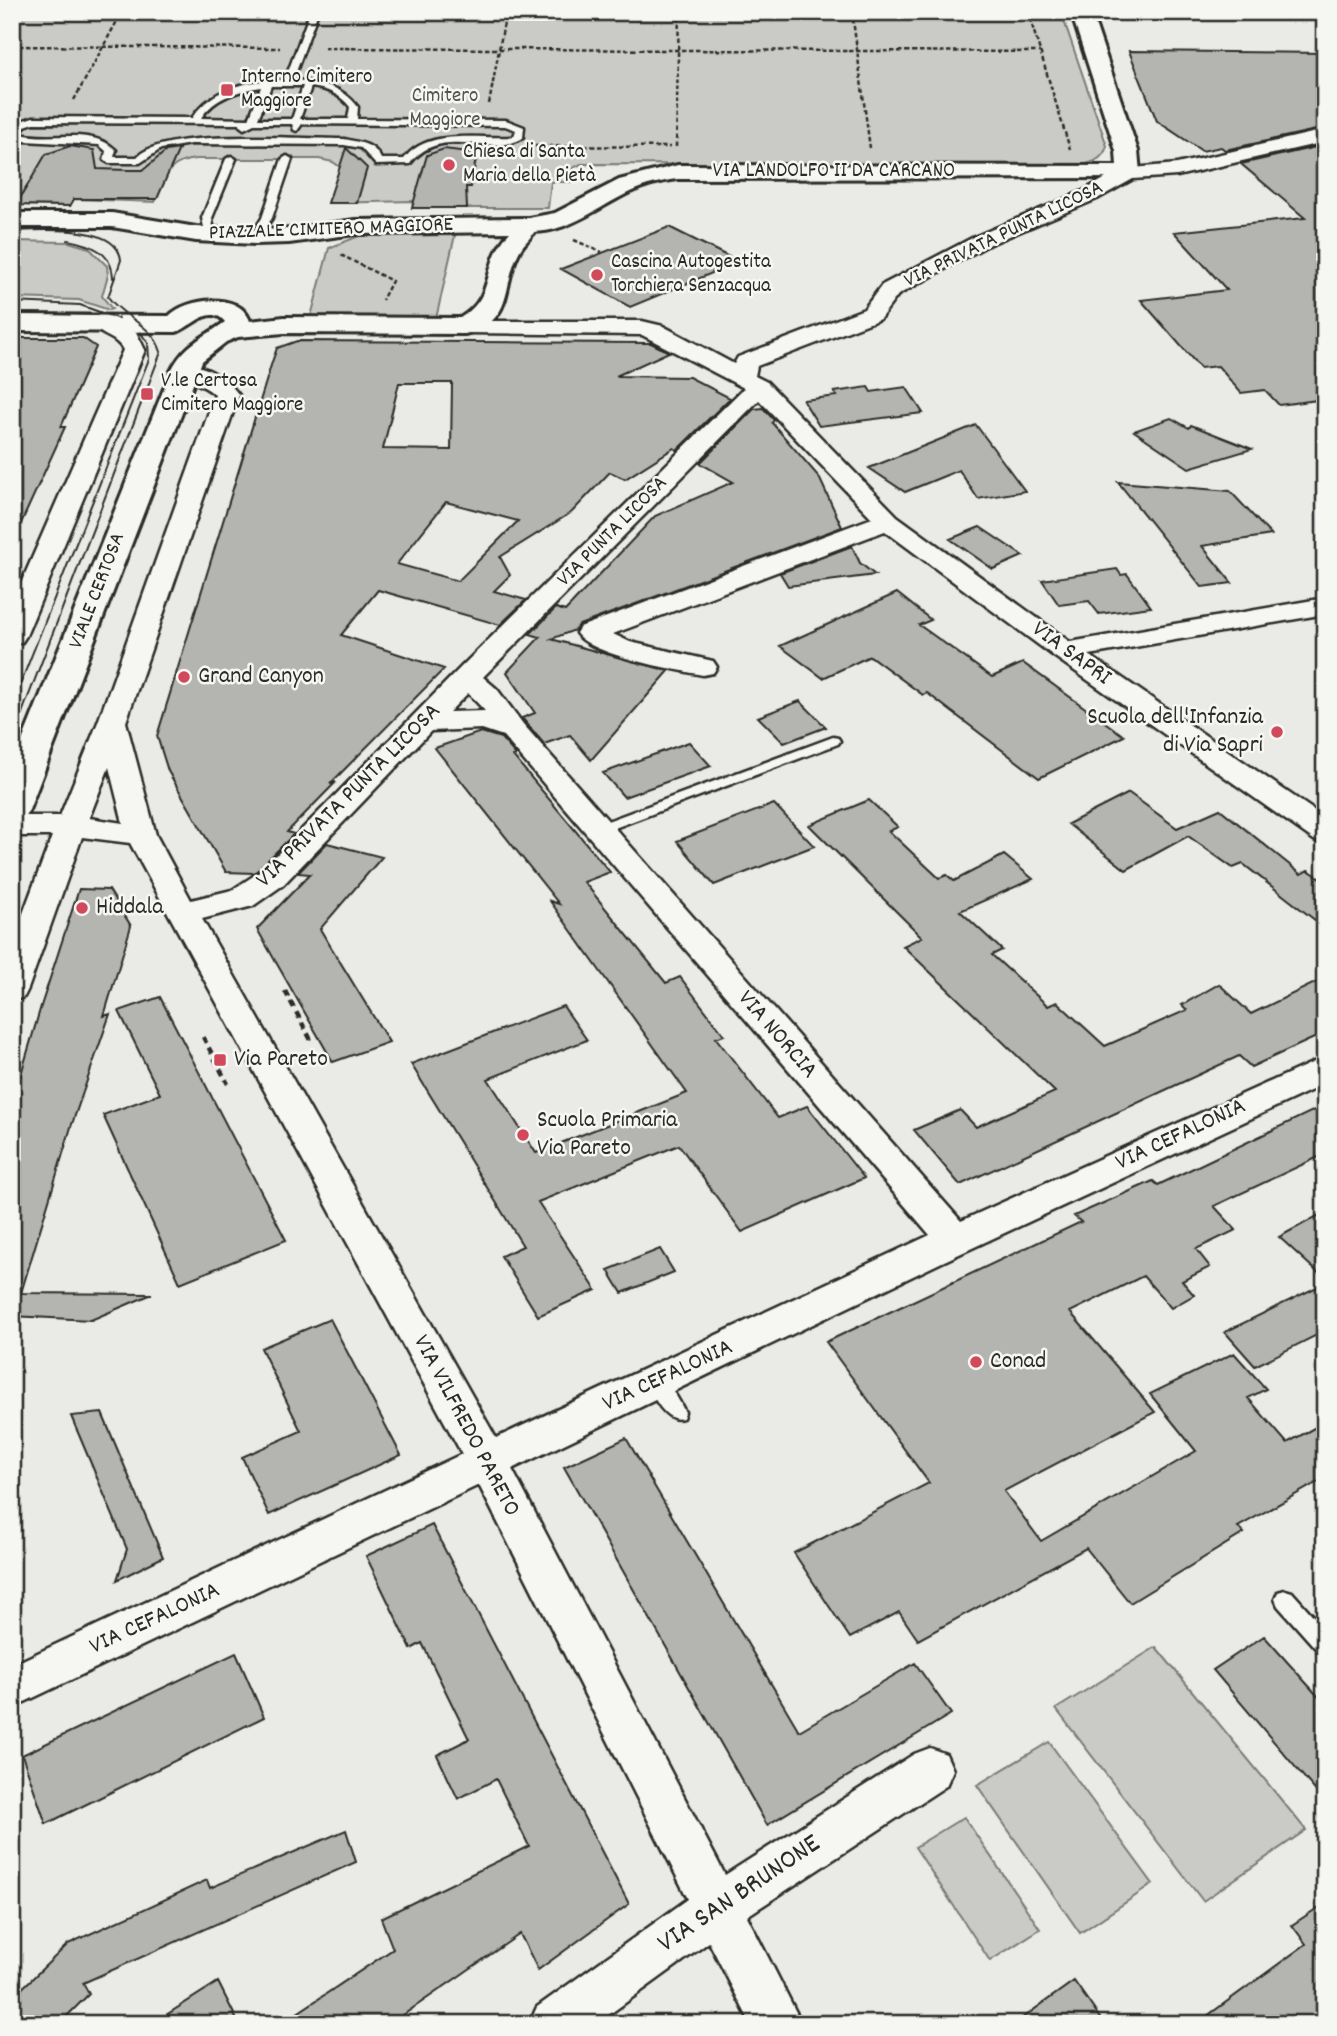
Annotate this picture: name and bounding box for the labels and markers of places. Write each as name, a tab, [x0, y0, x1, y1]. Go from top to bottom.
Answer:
place label: Interno Cimitero Maggiore	[241, 63, 372, 117]
marker: Interno Cimitero Maggiore	[219, 82, 235, 98]
place label: Chiesa di Santa Maria della Pietà	[463, 138, 597, 192]
marker: Chiesa di Santa Maria della Pietà	[441, 157, 457, 173]
place label: Cascina Autogestita Torchiera Senzacqua	[611, 248, 772, 302]
marker: Cascina Autogestita Torchiera Senzacqua	[589, 267, 605, 283]
place label: V.le Certosa Cimitero Maggiore	[161, 367, 303, 421]
marker: V.le Certosa Cimitero Maggiore	[139, 386, 155, 402]
place label: Grand Canyon	[198, 660, 324, 694]
marker: Grand Canyon	[176, 669, 192, 685]
place label: Scuola dell'Infanzia di Via Sapri	[1087, 701, 1264, 763]
marker: Scuola dell'Infanzia di Via Sapri	[1269, 724, 1285, 740]
place label: Hiddala	[96, 891, 164, 925]
marker: Hiddala	[74, 900, 90, 916]
place label: Via Pareto	[234, 1043, 328, 1077]
marker: Via Pareto	[212, 1052, 228, 1068]
place label: Scuola Primaria Via Pareto	[537, 1104, 678, 1166]
marker: Scuola Primaria Via Pareto	[515, 1127, 531, 1143]
place label: Conad	[990, 1345, 1046, 1379]
marker: Conad	[968, 1354, 984, 1370]

